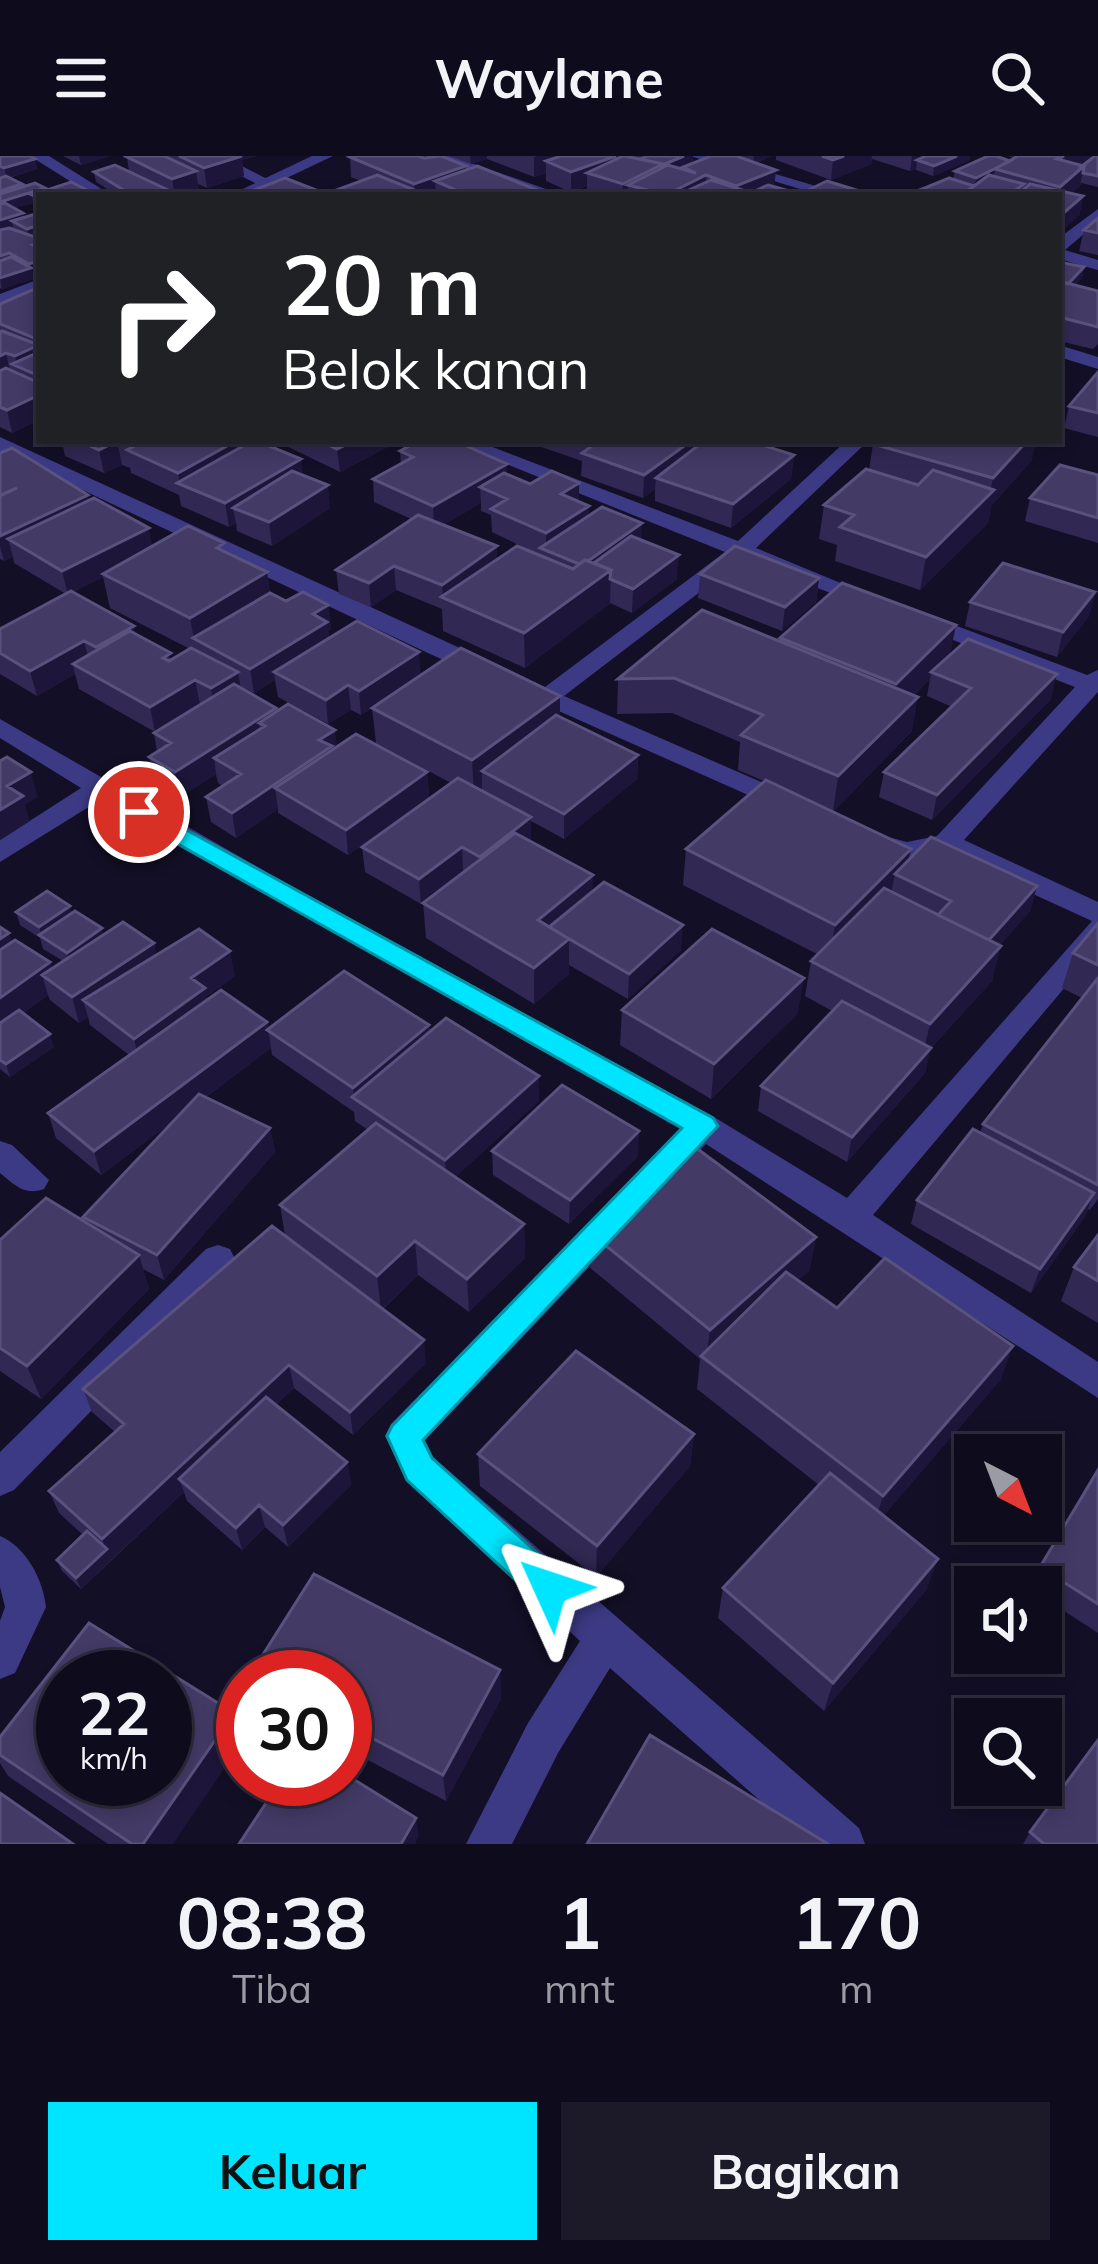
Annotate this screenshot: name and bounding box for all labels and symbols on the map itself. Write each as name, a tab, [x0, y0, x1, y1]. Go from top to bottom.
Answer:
pin	[88, 761, 190, 863]
north arrow	[954, 1434, 1062, 1542]
position arrow	[487, 1525, 613, 1651]
speed limit sign: 30	[216, 1650, 372, 1806]

